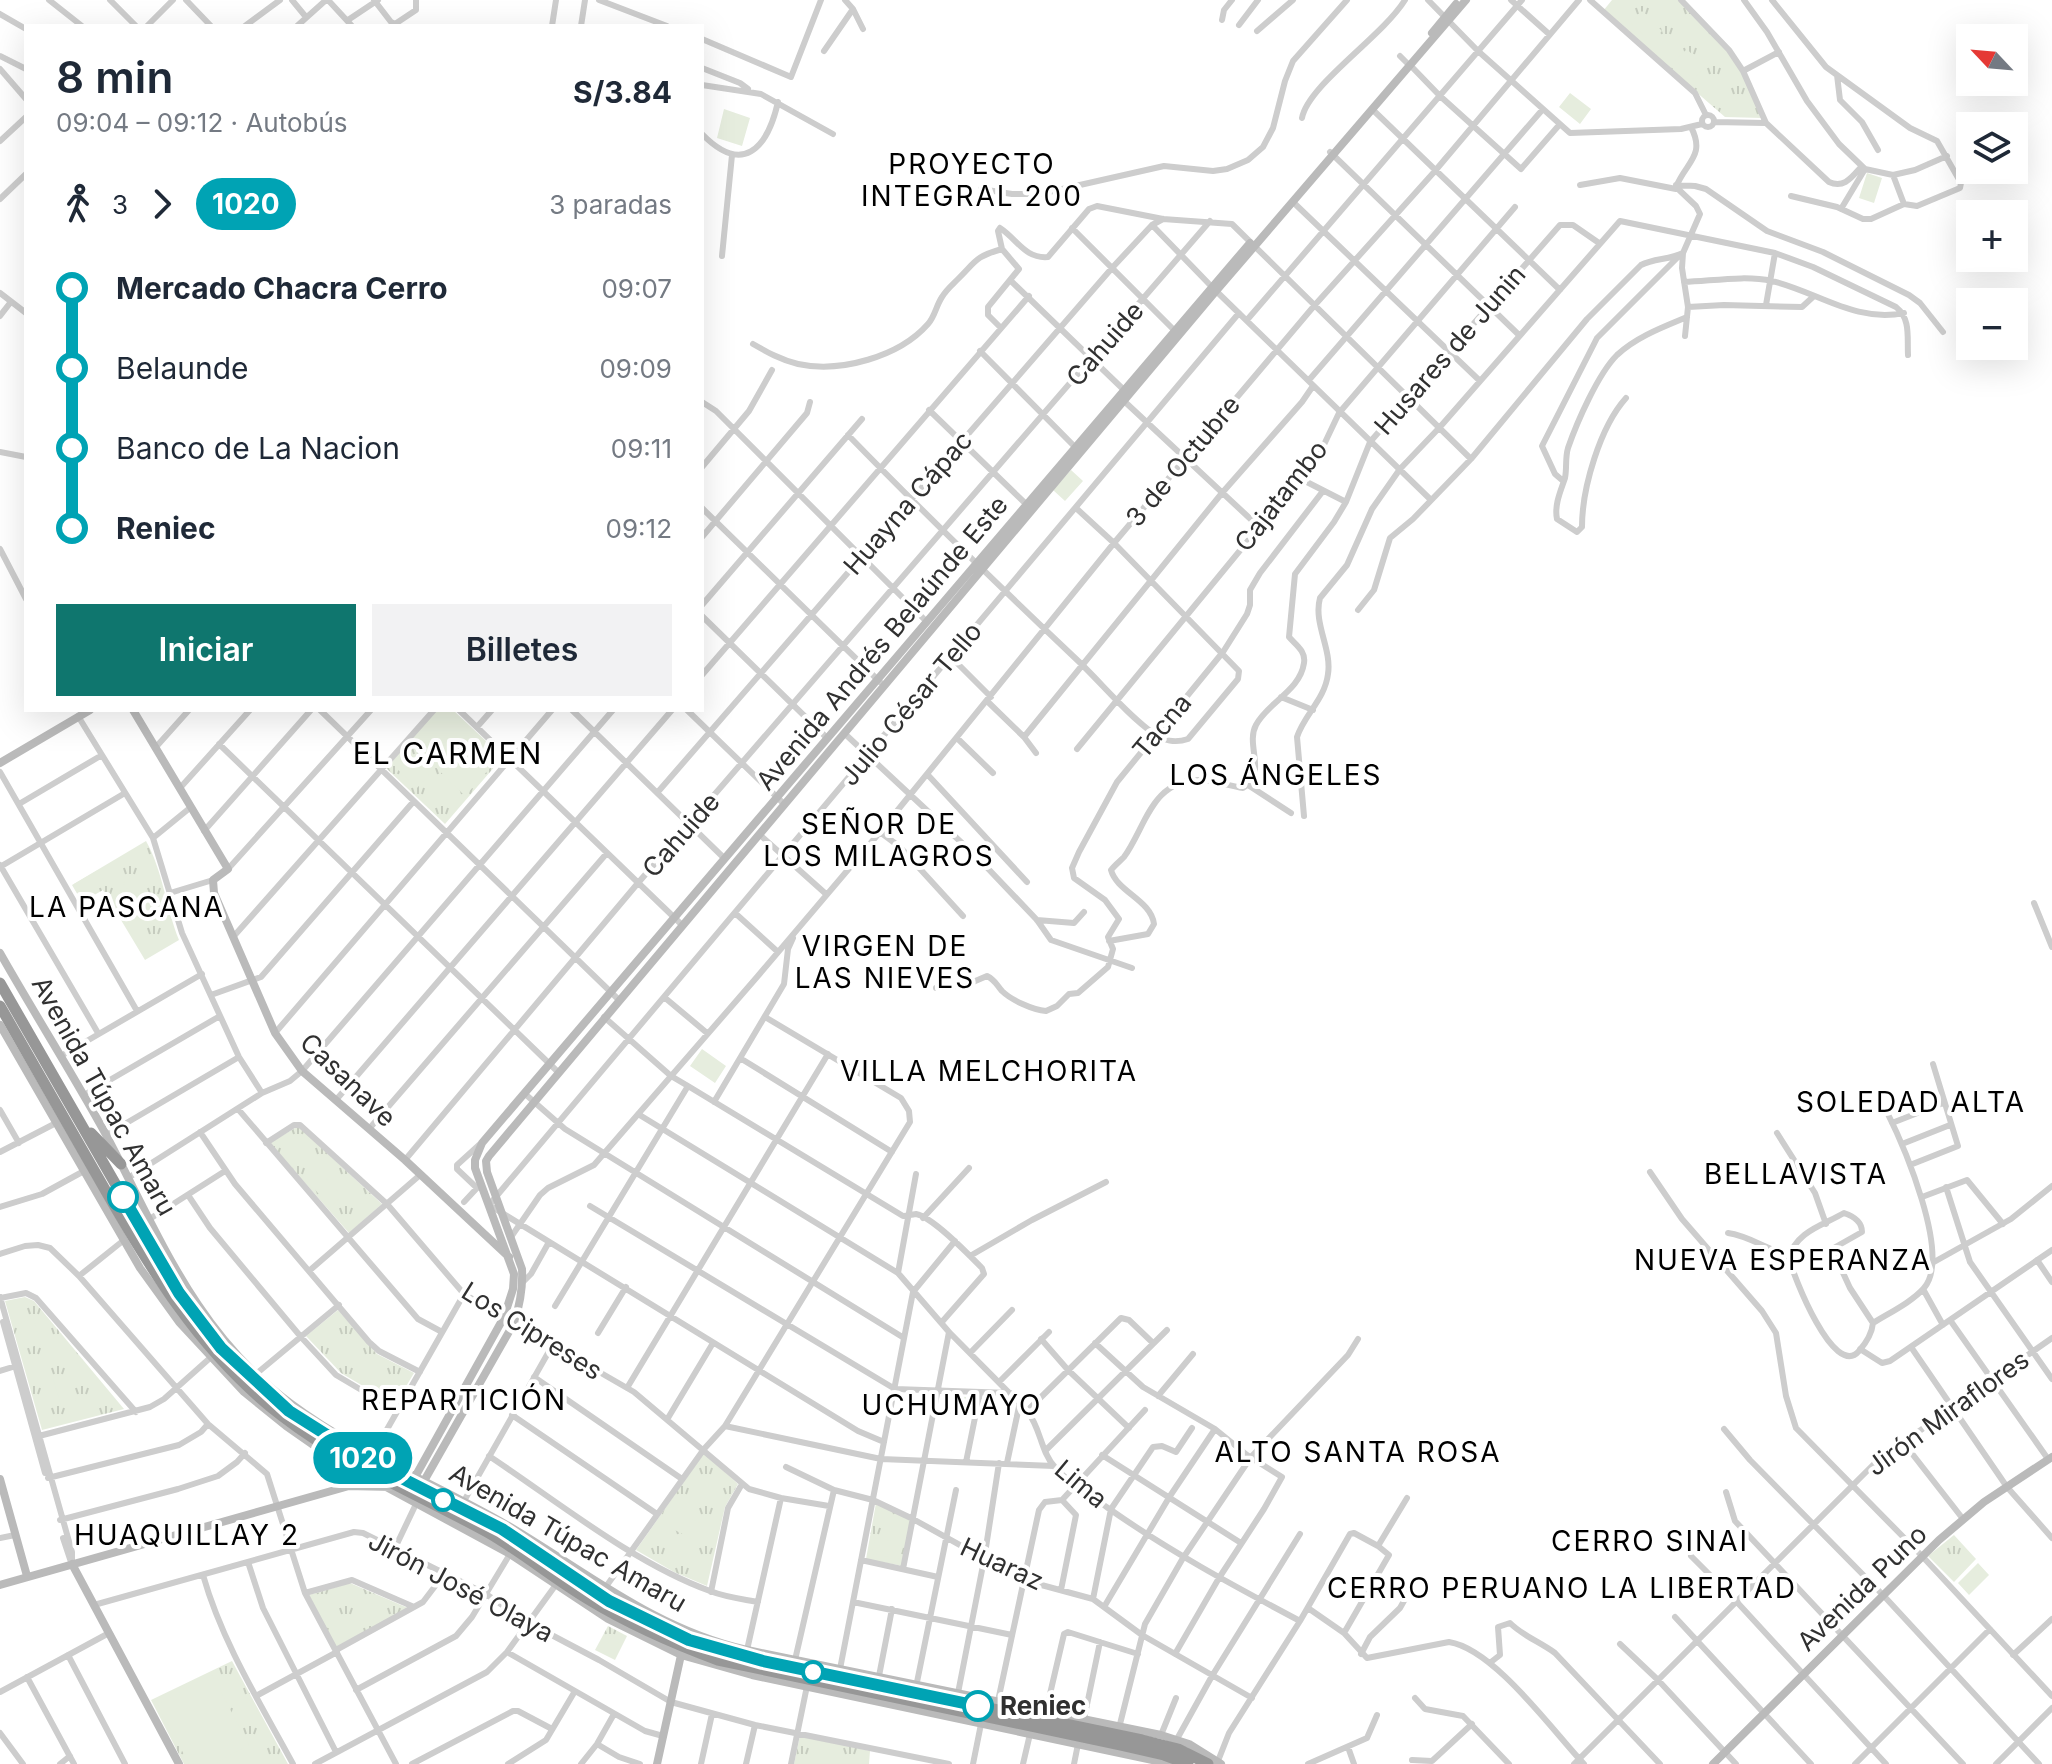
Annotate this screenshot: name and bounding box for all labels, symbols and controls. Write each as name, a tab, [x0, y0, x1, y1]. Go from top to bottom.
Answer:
north arrow	[1956, 24, 2028, 96]
map controls	[1956, 24, 2028, 360]
text: 8 min	[56, 50, 173, 104]
text: S/3.84	[573, 74, 672, 110]
text: 09:04 – 09:12 · Autobús	[56, 107, 348, 138]
button: layers	[1956, 112, 2028, 184]
district label: PROYECTO INTEGRAL 200	[861, 147, 1083, 213]
icon: walk	[56, 182, 100, 226]
icon: forward	[140, 182, 184, 226]
text: 1020	[212, 187, 280, 221]
text: 3	[112, 189, 128, 220]
text: 3 paradas	[549, 189, 672, 220]
button: +	[1956, 200, 2028, 272]
street label: Husares de Junin	[1368, 259, 1532, 441]
text: Mercado Chacra Cerro	[116, 270, 448, 306]
text: 09:07	[601, 273, 672, 304]
button: −	[1956, 288, 2028, 360]
street label: Cahuide	[1060, 295, 1150, 392]
text: Belaunde	[116, 350, 249, 386]
text: 09:09	[599, 353, 672, 384]
street label: 3 de Octubre	[1119, 389, 1246, 532]
street label: Huayna Cápac	[837, 425, 978, 581]
text: Banco de La Nacion	[116, 430, 400, 466]
text: 09:11	[611, 433, 672, 464]
street label: Cajatambo	[1228, 434, 1333, 557]
street label: Avenida Andrés Belaúnde Este	[749, 489, 1014, 796]
text: Reniec	[116, 510, 216, 546]
text: 09:12	[606, 513, 672, 544]
button: Iniciar	[56, 604, 356, 696]
button: Billetes	[372, 604, 672, 696]
street label: Julio César Tello	[833, 616, 988, 792]
street label: Tacna	[1126, 687, 1197, 764]
district label: EL CARMEN	[353, 735, 543, 771]
district label: LOS ÁNGELES	[1169, 757, 1383, 792]
street label: Cahuide	[636, 786, 726, 883]
district label: SEÑOR DE LOS MILAGROS	[763, 807, 995, 873]
district label: LA PASCANA	[29, 890, 225, 924]
district label: VIRGEN DE LAS NIEVES	[795, 929, 975, 995]
street label: Avenida Túpac Amaru	[26, 971, 183, 1221]
street label: Casanave	[294, 1027, 403, 1133]
district label: VILLA MELCHORITA	[840, 1054, 1138, 1088]
district label: SOLEDAD ALTA	[1796, 1085, 2026, 1119]
district label: BELLAVISTA	[1704, 1157, 1888, 1191]
unlabelled marker	[108, 1182, 138, 1212]
district label: NUEVA ESPERANZA	[1634, 1243, 1932, 1277]
street label: Los Cipreses	[456, 1275, 608, 1386]
street label: Jirón Miraflores	[1861, 1343, 2035, 1482]
district label: REPARTICIÓN	[361, 1383, 567, 1417]
district label: UCHUMAYO	[862, 1388, 1042, 1422]
line badge: 1020	[307, 1432, 419, 1484]
district label: ALTO SANTA ROSA	[1215, 1435, 1501, 1469]
text: 1020	[329, 1441, 397, 1475]
street label: Lima	[1049, 1453, 1114, 1514]
street label: Avenida Túpac Amaru	[444, 1457, 692, 1618]
unlabelled marker	[432, 1489, 454, 1511]
district label: HUAQUILLAY 2	[74, 1518, 300, 1552]
street label: Avenida Puno	[1791, 1518, 1933, 1657]
district label: CERRO SINAI	[1551, 1524, 1749, 1558]
street label: Jirón José Olaya	[364, 1525, 559, 1648]
street label: Huaraz	[956, 1531, 1049, 1596]
district label: CERRO PERUANO LA LIBERTAD	[1327, 1571, 1797, 1605]
unlabelled marker	[802, 1661, 824, 1683]
place label: Reniec	[1000, 1690, 1086, 1721]
marker: Reniec	[963, 1691, 993, 1721]

